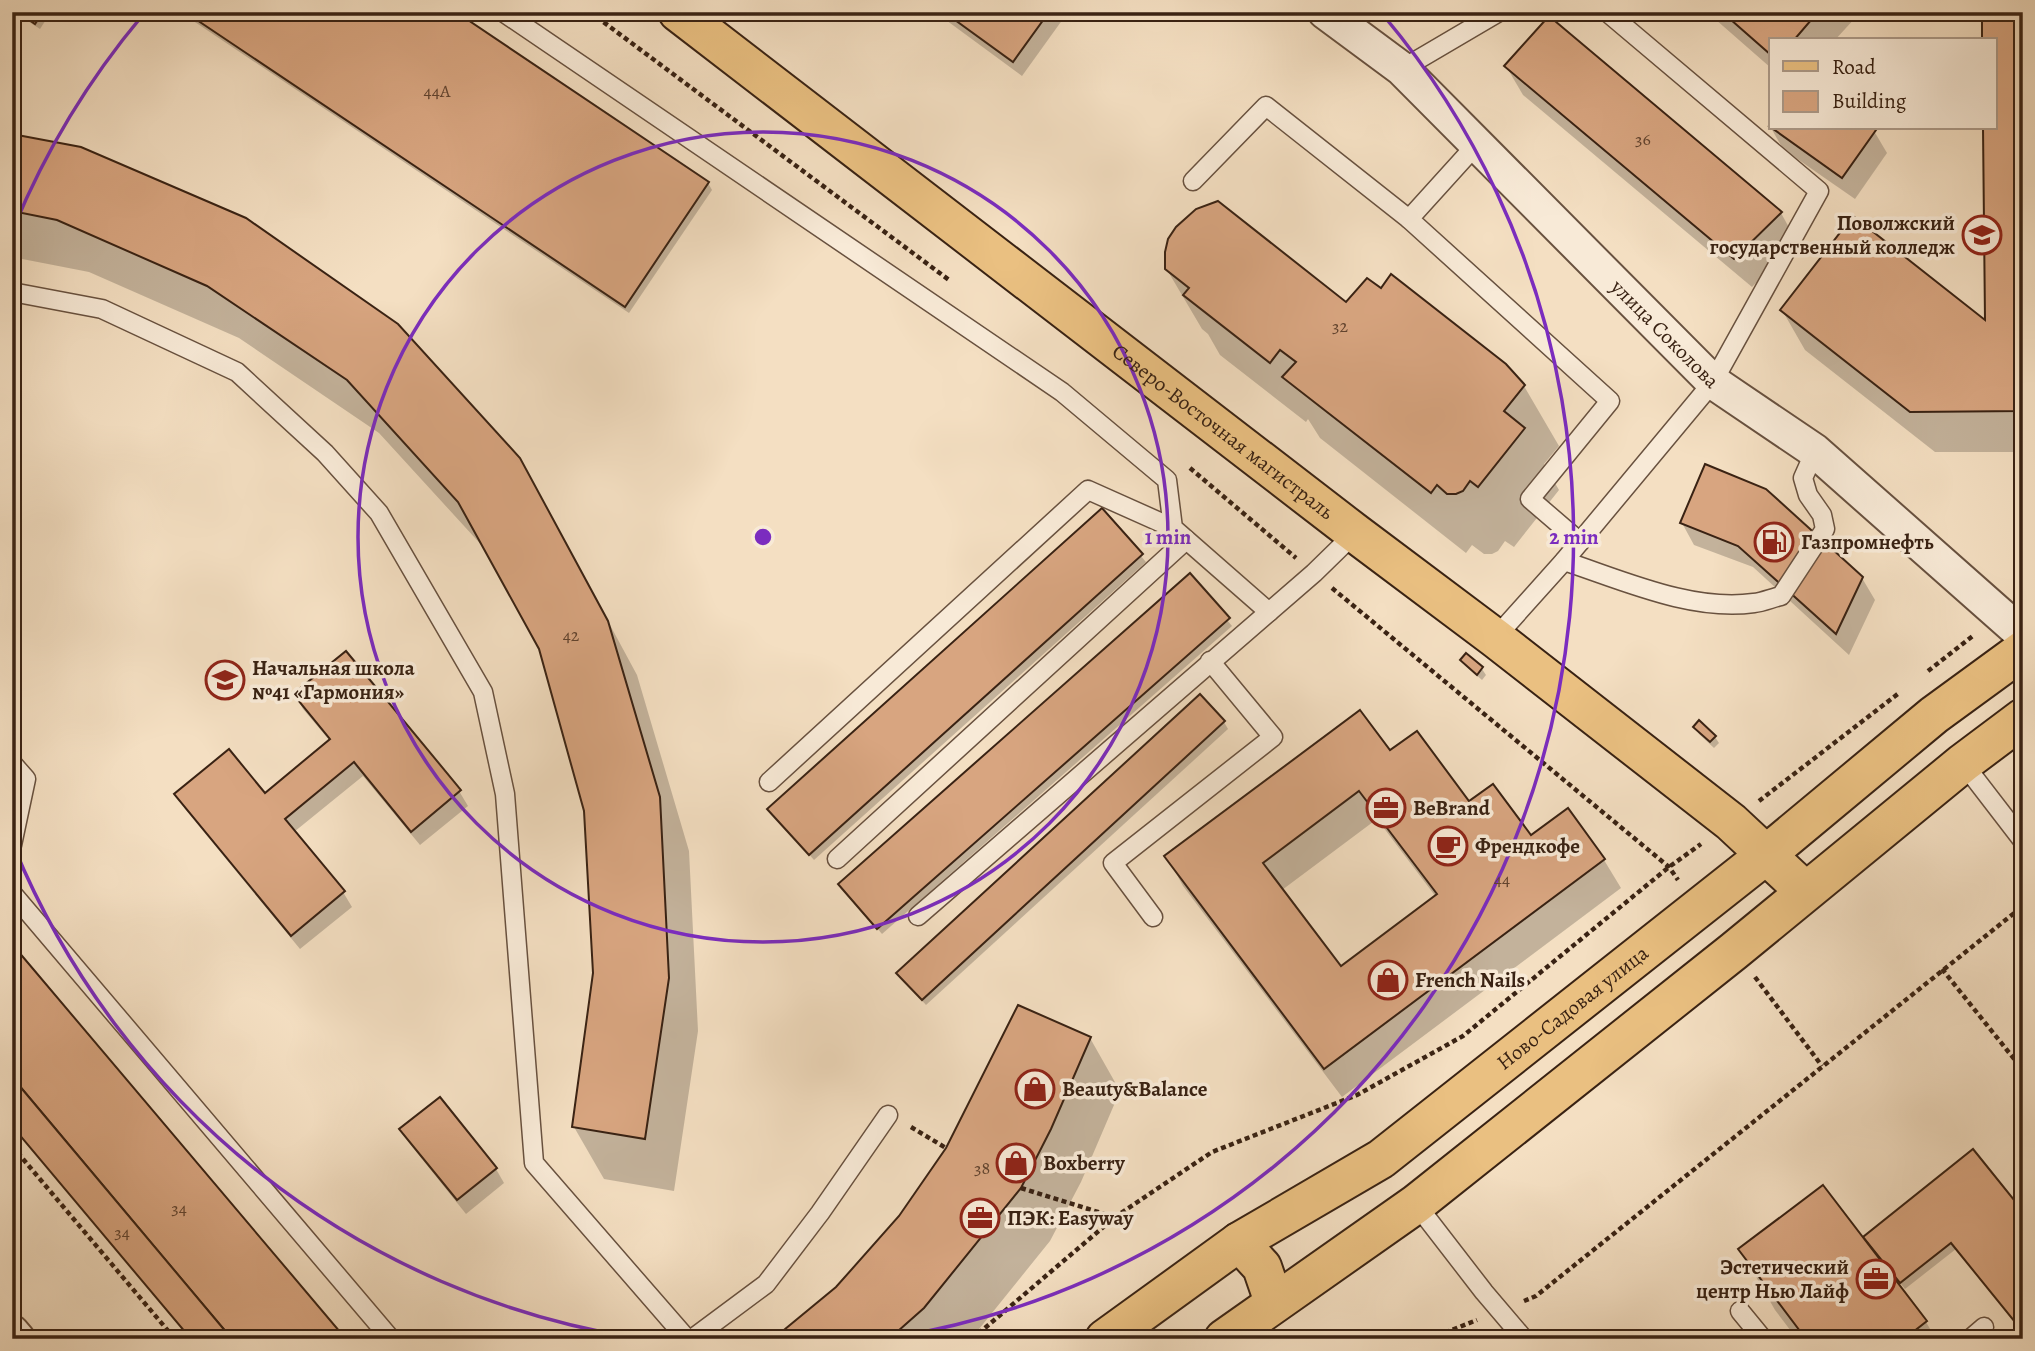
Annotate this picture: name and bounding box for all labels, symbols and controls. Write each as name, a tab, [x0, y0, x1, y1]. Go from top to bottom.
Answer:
legend	[1769, 38, 1996, 130]
text: Road	[1832, 53, 1876, 81]
house number: 44А	[424, 79, 451, 103]
text: Building	[1832, 87, 1907, 115]
house number: 36	[1635, 127, 1651, 151]
place label: Поволжский государственный колледж	[1710, 209, 1955, 261]
school or university icon: Поволжский государственный колледж	[1961, 214, 2003, 256]
street label: улица Соколова	[1604, 272, 1726, 395]
house number: 32	[1332, 314, 1348, 338]
street label: Северо-Восточная магистраль	[1107, 337, 1340, 526]
fuel station icon: Газпромнефть	[1753, 521, 1795, 563]
text: 1 min	[1145, 523, 1192, 551]
text: 2 min	[1549, 523, 1599, 551]
centre of rings	[751, 525, 775, 549]
place label: Газпромнефть	[1801, 528, 1934, 556]
house number: 42	[563, 623, 580, 647]
place label: Начальная школа №41 «Гармония»	[252, 654, 415, 706]
school or university icon: Начальная школа №41 «Гармония»	[204, 659, 246, 701]
office icon: BeBrand	[1365, 787, 1407, 829]
place label: BeBrand	[1413, 794, 1491, 822]
cafe icon: Френдкофе	[1427, 825, 1469, 867]
place label: Френдкофе	[1475, 832, 1580, 860]
house number: 44	[1494, 867, 1510, 891]
street label: Ново-Садовая улица	[1491, 939, 1654, 1076]
shop icon: French Nails	[1367, 959, 1409, 1001]
place label: French Nails	[1415, 966, 1525, 994]
shop icon: Beauty&Balance	[1014, 1068, 1056, 1110]
place label: Beauty&Balance	[1062, 1075, 1208, 1103]
shop icon: Boxberry	[995, 1142, 1037, 1184]
place label: Boxberry	[1043, 1149, 1126, 1177]
house number: 38	[974, 1156, 990, 1180]
house number: 34	[171, 1196, 187, 1220]
office icon: ПЭК: Easyway	[959, 1197, 1001, 1239]
place label: ПЭК: Easyway	[1007, 1204, 1134, 1232]
house number: 34	[114, 1220, 130, 1244]
place label: Эстетический центр Нью Лайф	[1696, 1253, 1849, 1305]
office icon: Эстетический центр Нью Лайф	[1855, 1258, 1897, 1300]

